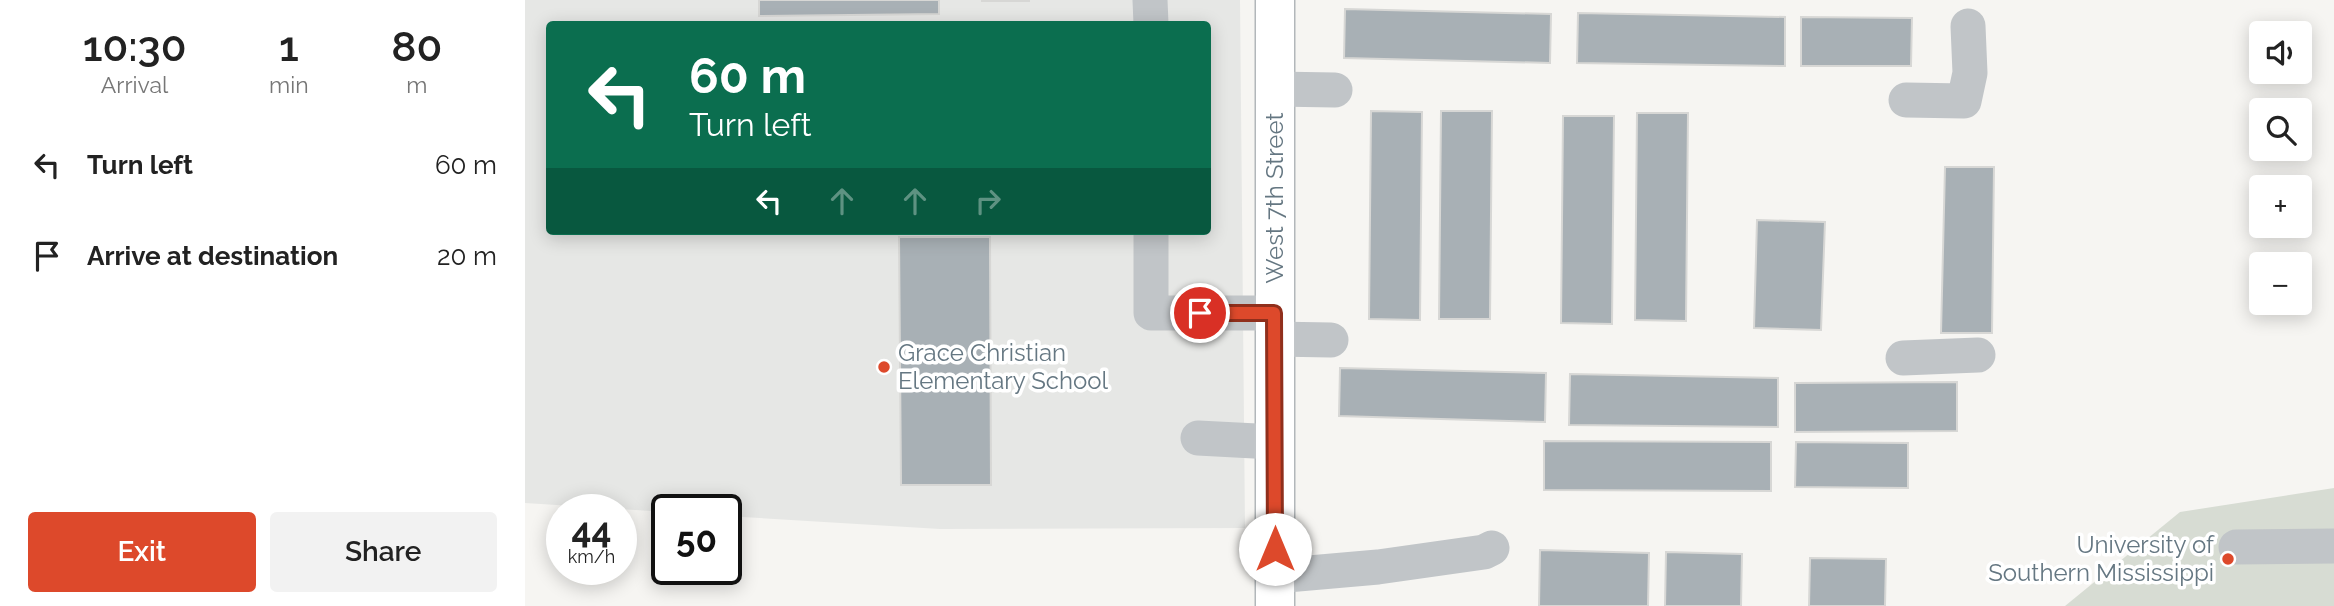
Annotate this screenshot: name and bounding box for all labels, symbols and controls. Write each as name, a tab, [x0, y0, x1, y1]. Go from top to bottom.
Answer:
map controls	[2249, 21, 2312, 315]
button: sound	[2249, 21, 2312, 84]
text: 10:30	[83, 22, 186, 71]
text: 1	[279, 22, 299, 71]
text: 80	[391, 22, 442, 71]
text: 60 m	[689, 47, 806, 104]
icon: left	[574, 49, 665, 140]
text: Arrival	[101, 71, 168, 98]
text: min	[269, 71, 309, 98]
text: m	[406, 71, 427, 98]
button: search	[2249, 98, 2312, 161]
text: Turn left	[689, 106, 811, 143]
street label: West 7th Street	[1260, 113, 1289, 283]
icon: left	[28, 146, 66, 184]
text: Turn left	[87, 150, 193, 180]
text: 60 m	[435, 150, 497, 180]
button: +	[2249, 175, 2312, 238]
icon: left	[750, 182, 788, 220]
icon: ahead	[823, 182, 861, 220]
icon: ahead	[896, 182, 934, 220]
icon: right	[969, 182, 1007, 220]
icon: arrive	[28, 237, 66, 275]
text: Arrive at destination	[87, 241, 338, 271]
text: 20 m	[437, 241, 497, 271]
button: −	[2249, 252, 2312, 315]
pin	[1170, 283, 1230, 343]
icon: arrive	[1181, 294, 1219, 332]
place label: Grace Christian Elementary School	[898, 338, 1109, 395]
marker: Grace Christian Elementary School	[876, 359, 892, 375]
speed limit sign: 50	[651, 494, 742, 585]
text: 44	[572, 510, 611, 551]
button: Exit	[28, 512, 256, 592]
button: Share	[270, 512, 497, 592]
position arrow	[1238, 512, 1312, 586]
place label: University of Southern Mississippi	[1988, 530, 2215, 587]
text: km/h	[568, 546, 615, 567]
marker: University of Southern Mississippi	[2220, 551, 2236, 567]

